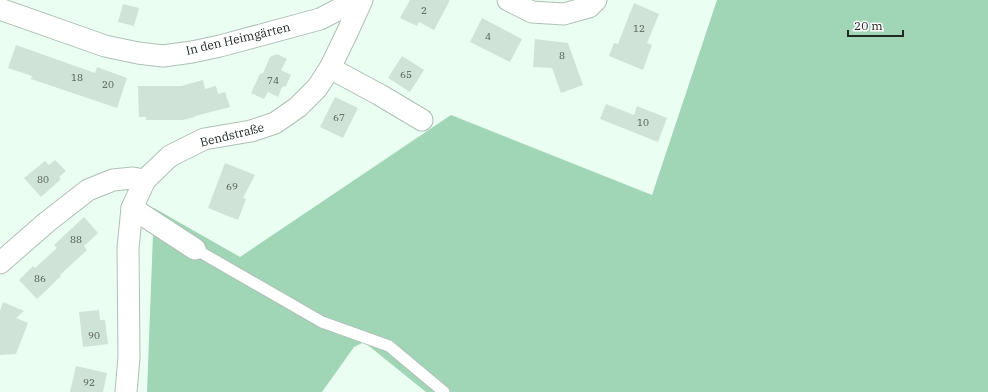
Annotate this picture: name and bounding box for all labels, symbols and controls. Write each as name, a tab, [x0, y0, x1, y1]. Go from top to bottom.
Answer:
house number: 2	[421, 4, 427, 17]
scale bar	[848, 12, 903, 38]
text: 20 m	[854, 18, 883, 33]
street label: In den Heimgärten	[184, 19, 292, 58]
house number: 12	[633, 22, 645, 35]
house number: 4	[485, 30, 491, 43]
house number: 8	[559, 49, 565, 62]
house number: 65	[400, 68, 412, 81]
house number: 18	[71, 71, 83, 84]
house number: 74	[267, 74, 279, 87]
house number: 20	[102, 78, 114, 91]
house number: 67	[333, 111, 345, 124]
house number: 10	[637, 116, 649, 129]
street label: Bendstraße	[198, 119, 265, 150]
house number: 80	[37, 173, 49, 186]
house number: 69	[226, 180, 238, 193]
house number: 88	[70, 233, 82, 246]
house number: 86	[34, 272, 46, 285]
house number: 90	[88, 329, 100, 342]
house number: 92	[83, 376, 95, 389]

